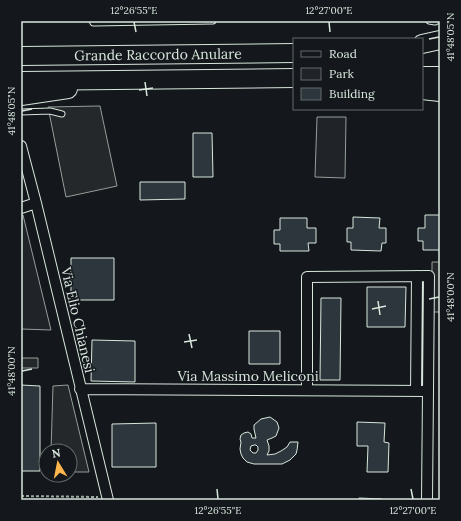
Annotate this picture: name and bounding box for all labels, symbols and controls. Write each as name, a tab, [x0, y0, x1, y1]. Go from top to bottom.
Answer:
text: 12°26'55"E	[111, 4, 157, 17]
text: 12°27'00"E	[305, 4, 353, 17]
text: 41°48'05"N	[444, 12, 457, 61]
legend	[293, 38, 423, 110]
street label: Grande Raccordo Anulare	[74, 45, 242, 64]
text: Road	[329, 46, 357, 61]
text: Park	[329, 66, 355, 81]
text: 41°48'05"N	[5, 86, 18, 135]
text: Building	[329, 86, 375, 101]
street label: Via Elio Chianesi	[57, 264, 99, 375]
text: 41°48'00"N	[444, 272, 457, 322]
text: 41°48'00"N	[5, 346, 18, 396]
street label: Via Massimo Meliconi	[176, 367, 319, 385]
north arrow	[38, 443, 78, 483]
text: N	[51, 445, 62, 461]
text: 12°26'55"E	[195, 504, 241, 517]
text: 12°27'00"E	[389, 504, 437, 517]

